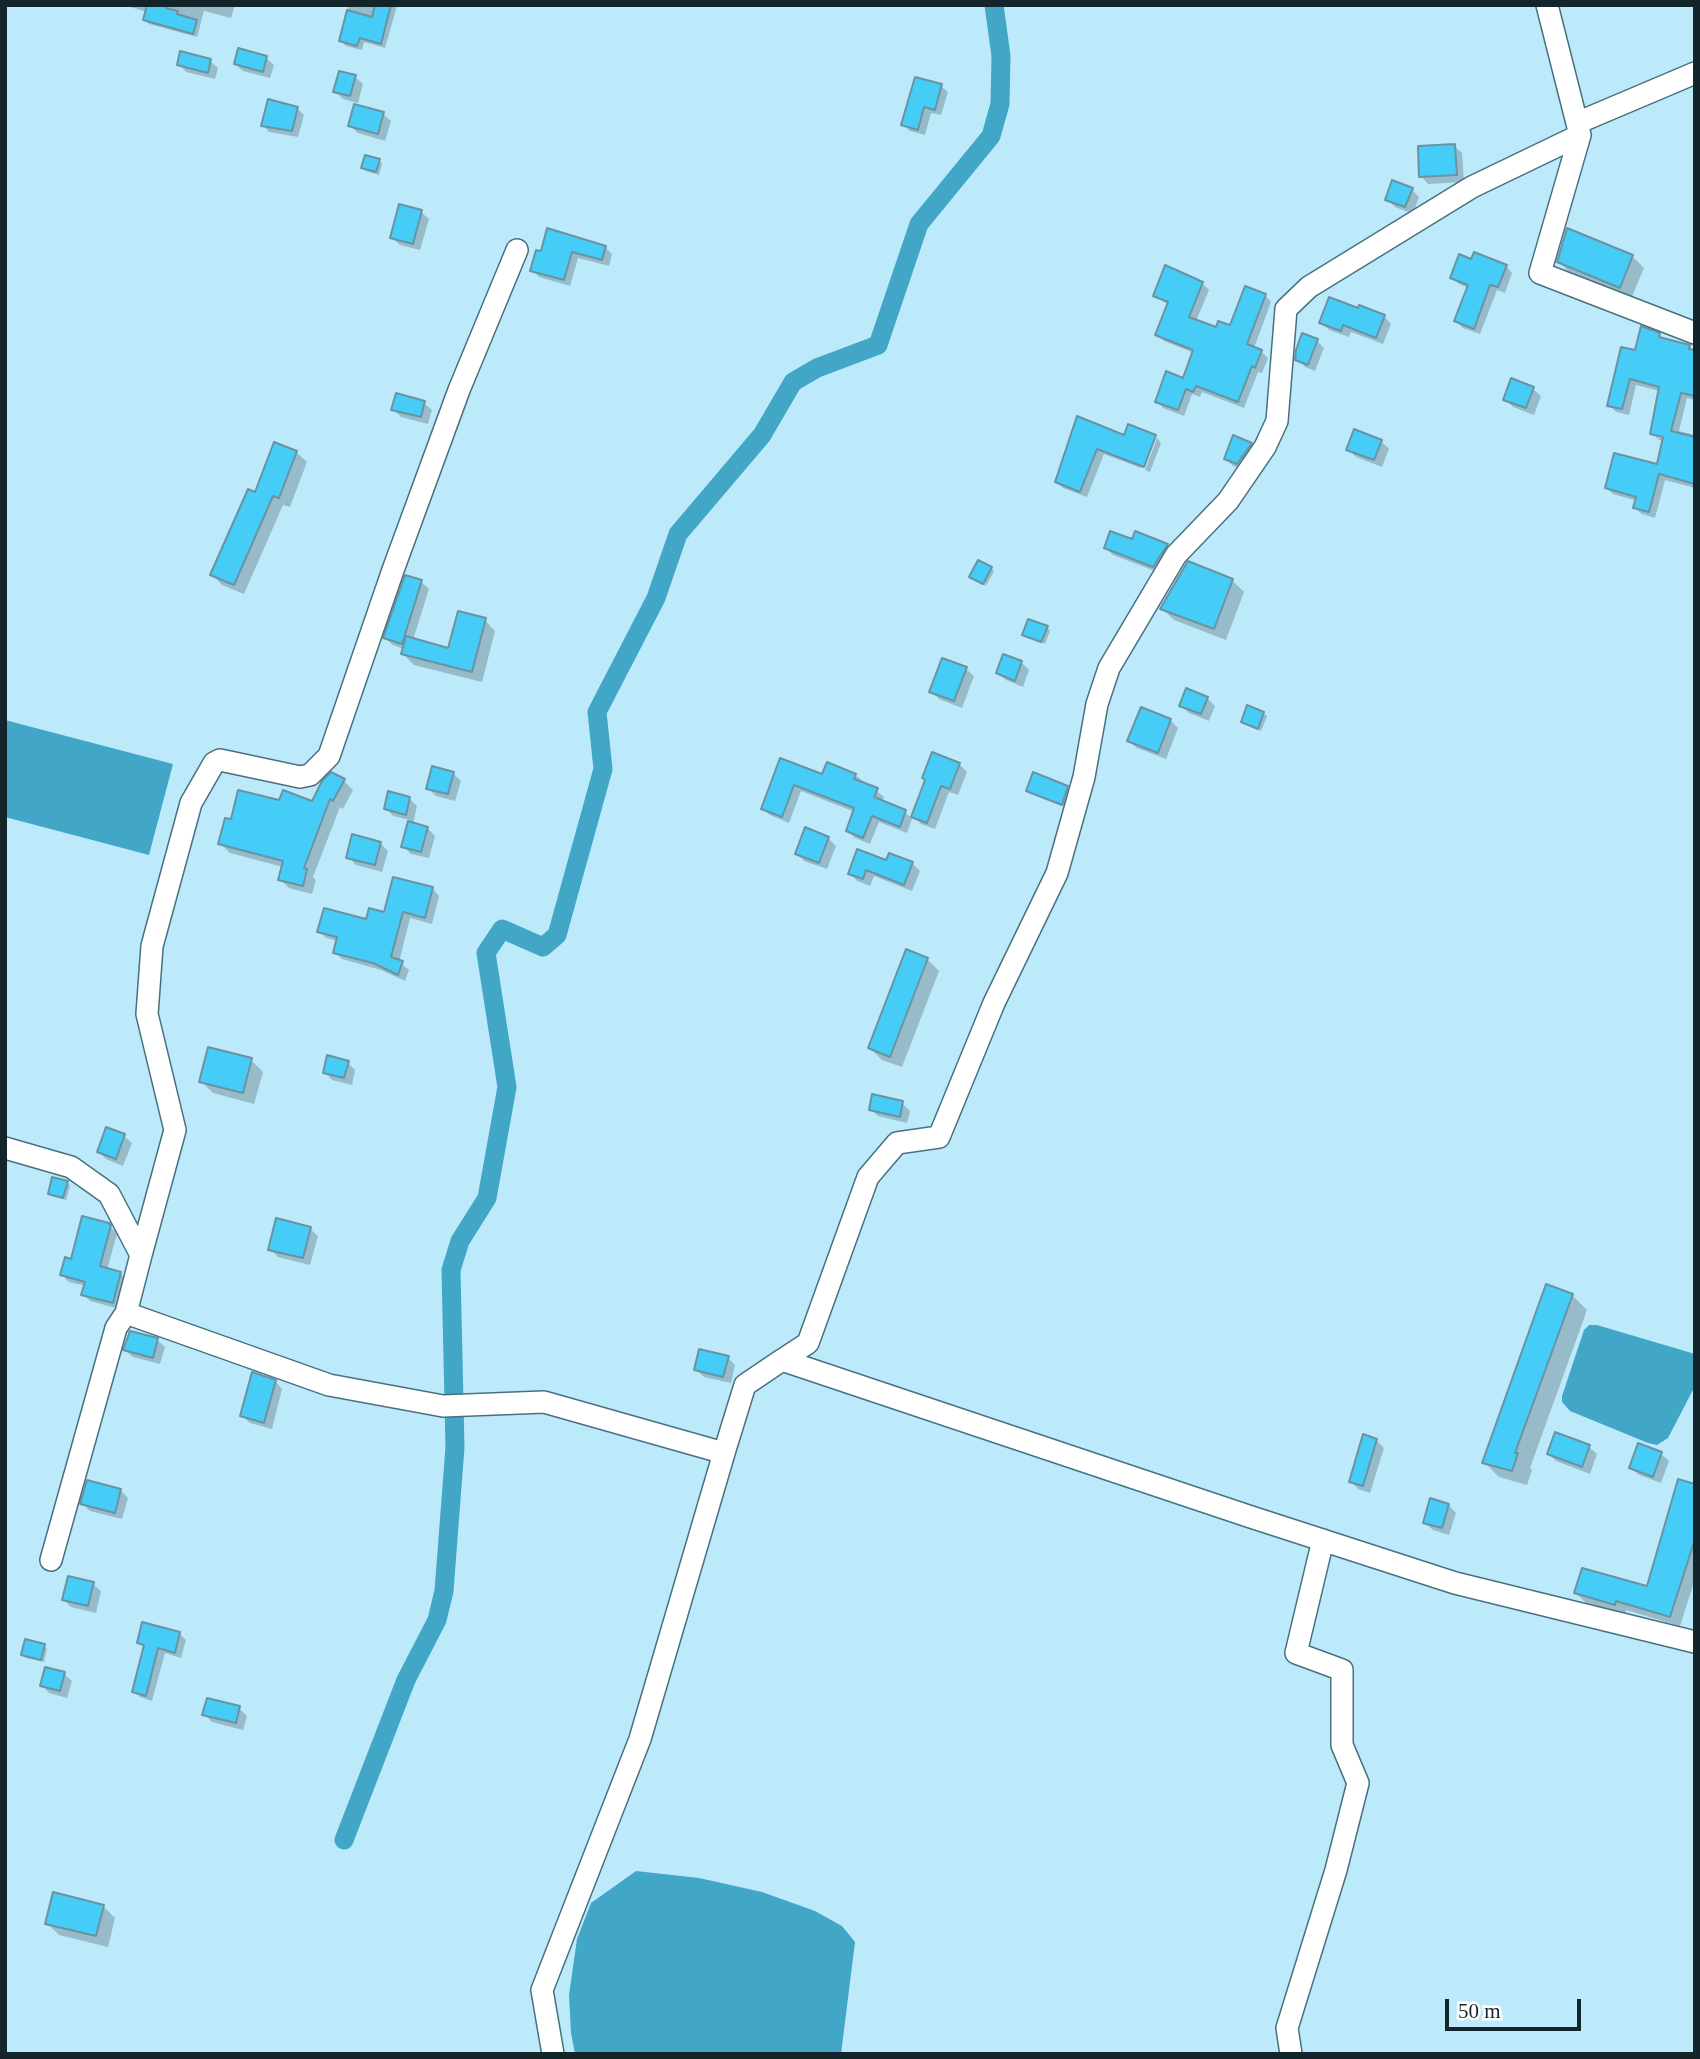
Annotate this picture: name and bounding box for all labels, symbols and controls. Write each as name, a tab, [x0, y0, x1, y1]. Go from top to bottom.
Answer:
scale bar	[1448, 1986, 1584, 2030]
text: 50 m	[1458, 1999, 1501, 2023]

